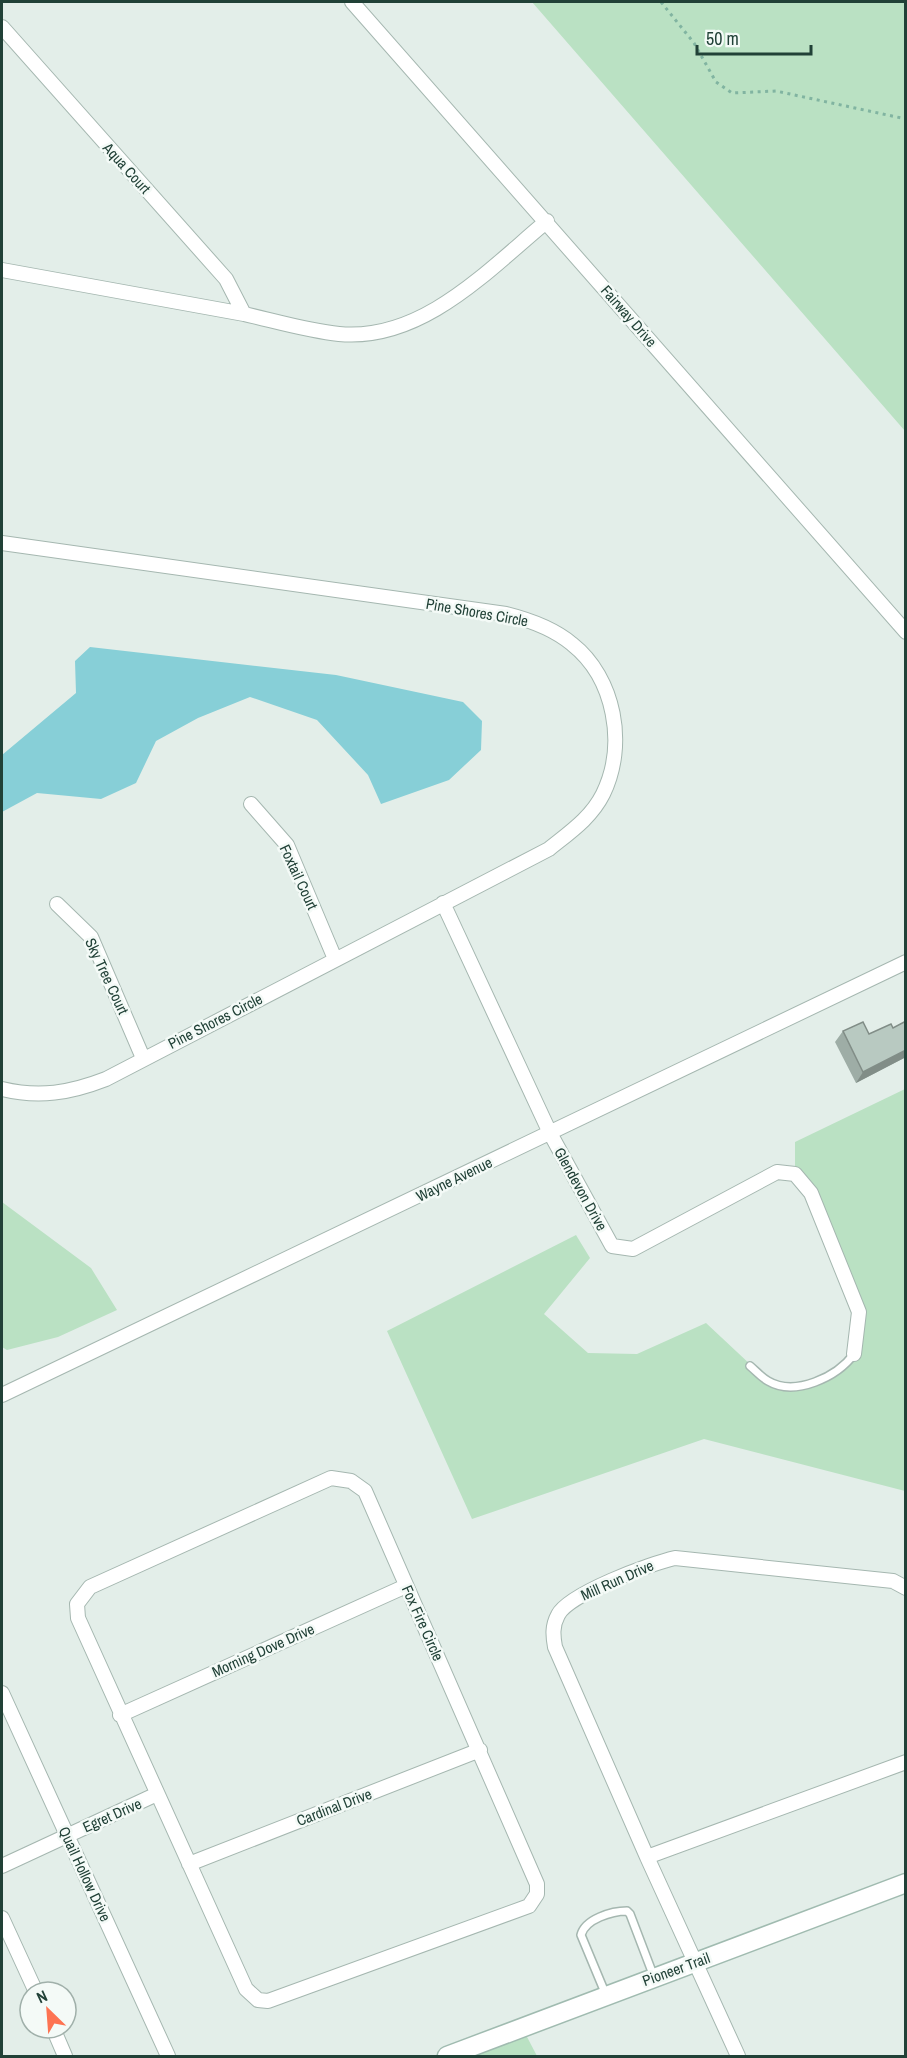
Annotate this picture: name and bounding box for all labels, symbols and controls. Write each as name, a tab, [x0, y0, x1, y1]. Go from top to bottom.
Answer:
scale bar	[697, 18, 811, 56]
text: 50 m	[706, 26, 739, 51]
street label: Aqua Court	[98, 137, 156, 199]
street label: Fairway Drive	[596, 280, 662, 352]
street label: Pine Shores Circle	[424, 593, 530, 631]
street label: Foxtail Court	[275, 841, 324, 914]
street label: Sky Tree Court	[80, 934, 134, 1018]
street label: Pine Shores Circle	[164, 988, 266, 1054]
street label: Glendevon Drive	[549, 1144, 613, 1235]
street label: Wayne Avenue	[413, 1152, 496, 1206]
street label: Mill Run Drive	[577, 1555, 657, 1605]
street label: Fox Fire Circle	[397, 1582, 449, 1664]
street label: Morning Dove Drive	[208, 1618, 318, 1682]
street label: Cardinal Drive	[293, 1783, 375, 1831]
street label: Egret Drive	[79, 1793, 145, 1837]
street label: Quail Hollow Drive	[54, 1823, 116, 1925]
street label: Pioneer Trail	[639, 1947, 713, 1991]
north arrow	[18, 1980, 78, 2040]
text: N	[33, 1984, 51, 2008]

